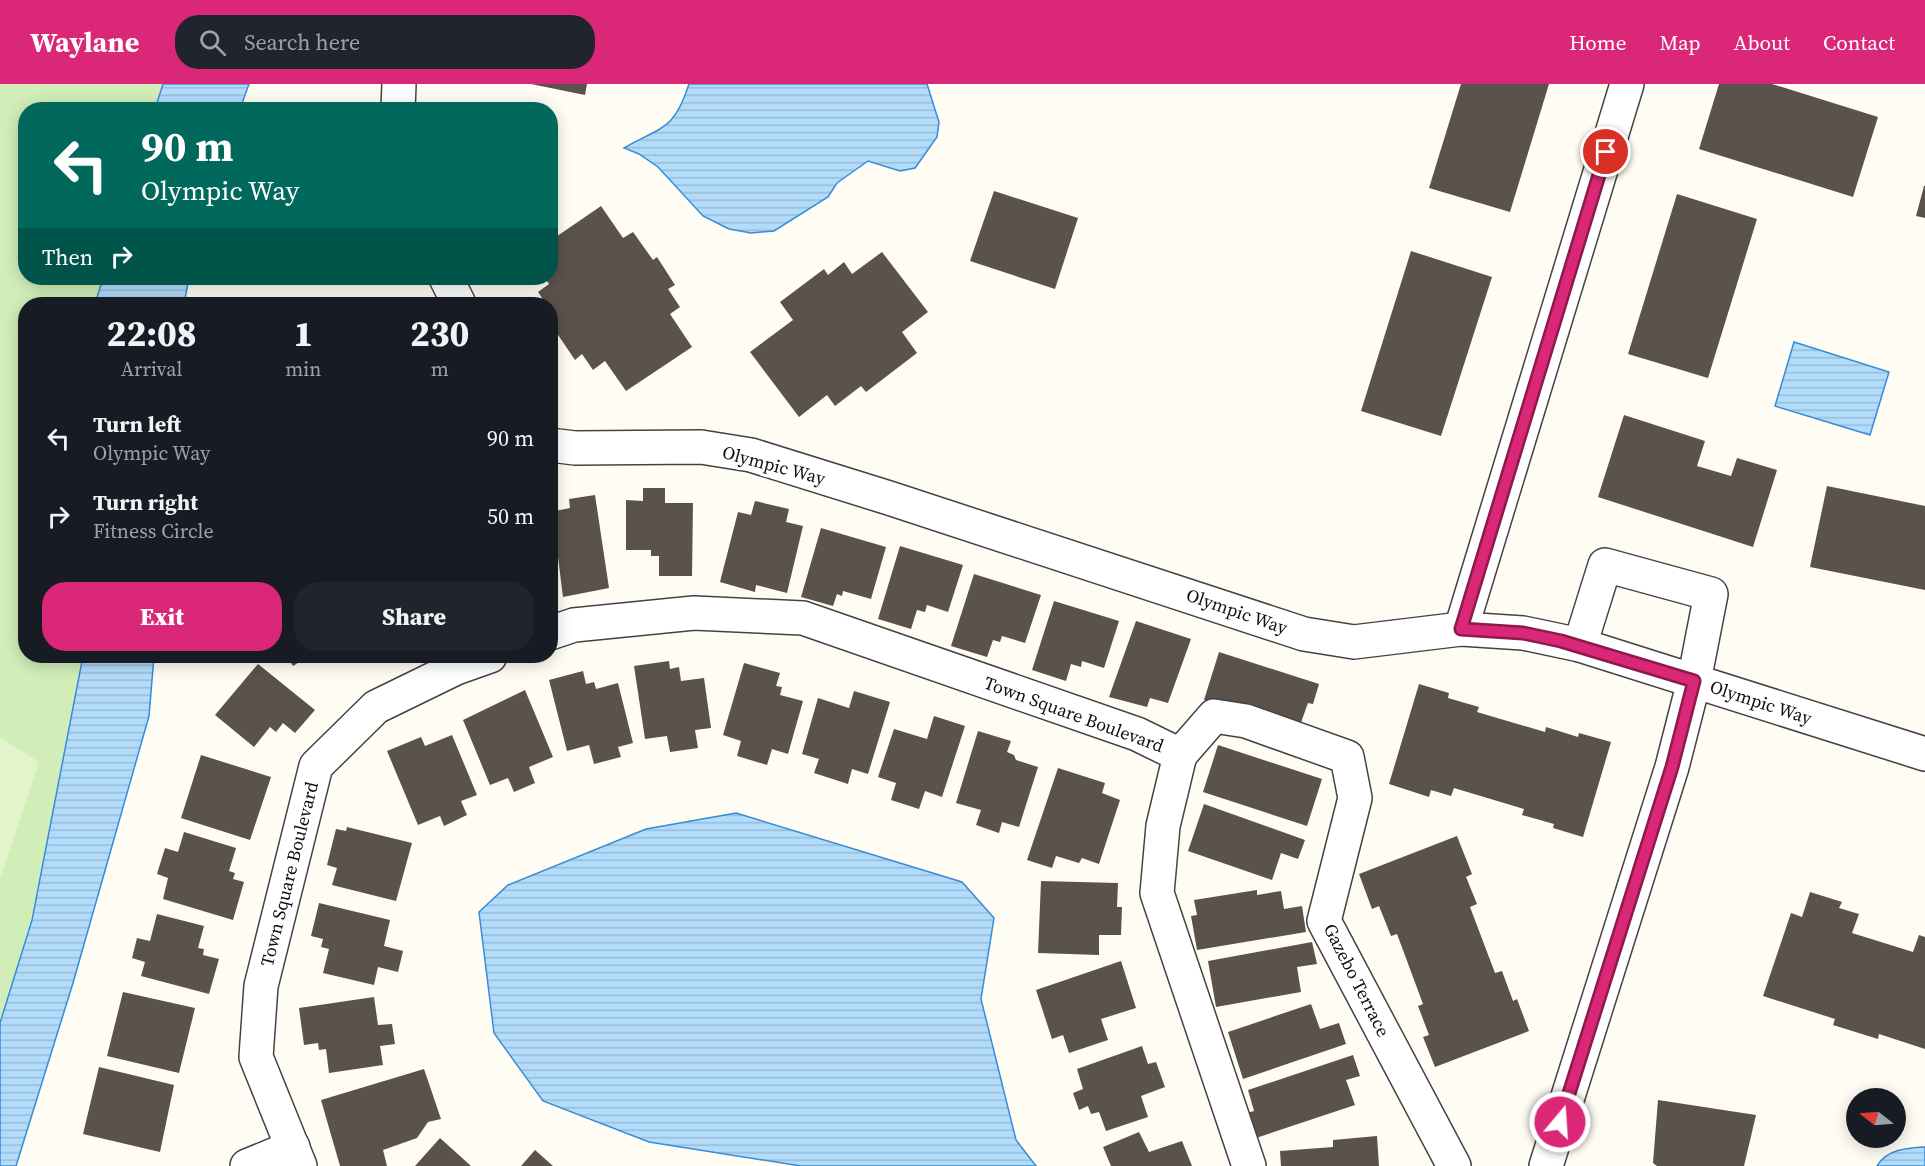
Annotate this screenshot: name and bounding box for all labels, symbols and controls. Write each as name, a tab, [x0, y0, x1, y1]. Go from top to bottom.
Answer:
search box	[175, 15, 595, 69]
text: Waylane	[30, 23, 139, 61]
icon: search	[196, 26, 229, 59]
text: Search here	[244, 27, 360, 57]
text: Home	[1569, 28, 1627, 57]
text: Map	[1660, 28, 1701, 57]
text: About	[1734, 28, 1790, 57]
text: Contact	[1823, 28, 1895, 57]
text: 90 m	[141, 117, 234, 175]
icon: left	[42, 126, 120, 204]
pin	[1580, 126, 1631, 177]
icon: arrive	[1589, 135, 1622, 168]
text: Olympic Way	[141, 172, 299, 209]
icon: right	[105, 240, 138, 273]
text: Then	[42, 242, 93, 272]
text: 22:08	[107, 309, 197, 358]
text: 1	[293, 309, 313, 358]
text: 230	[410, 309, 469, 358]
text: Arrival	[121, 355, 183, 383]
text: min	[285, 355, 321, 383]
text: m	[431, 355, 449, 383]
text: Turn left	[93, 409, 181, 439]
icon: left	[42, 422, 75, 455]
text: 90 m	[487, 423, 534, 453]
text: Olympic Way	[93, 439, 210, 467]
street label: Olympic Way	[720, 439, 829, 491]
text: Turn right	[93, 487, 198, 517]
icon: right	[42, 500, 75, 533]
text: 50 m	[487, 501, 534, 531]
text: Fitness Circle	[93, 517, 214, 545]
button: Exit	[42, 582, 282, 651]
button: Share	[294, 582, 534, 651]
street label: Olympic Way	[1183, 582, 1292, 640]
street label: Town Square Boulevard	[981, 670, 1167, 758]
street label: Olympic Way	[1707, 674, 1816, 730]
street label: Town Square Boulevard	[254, 779, 324, 969]
street label: Gazebo Terrace	[1318, 919, 1396, 1041]
north arrow	[1846, 1088, 1906, 1148]
map controls	[1846, 1088, 1906, 1148]
position arrow	[1528, 1090, 1592, 1154]

